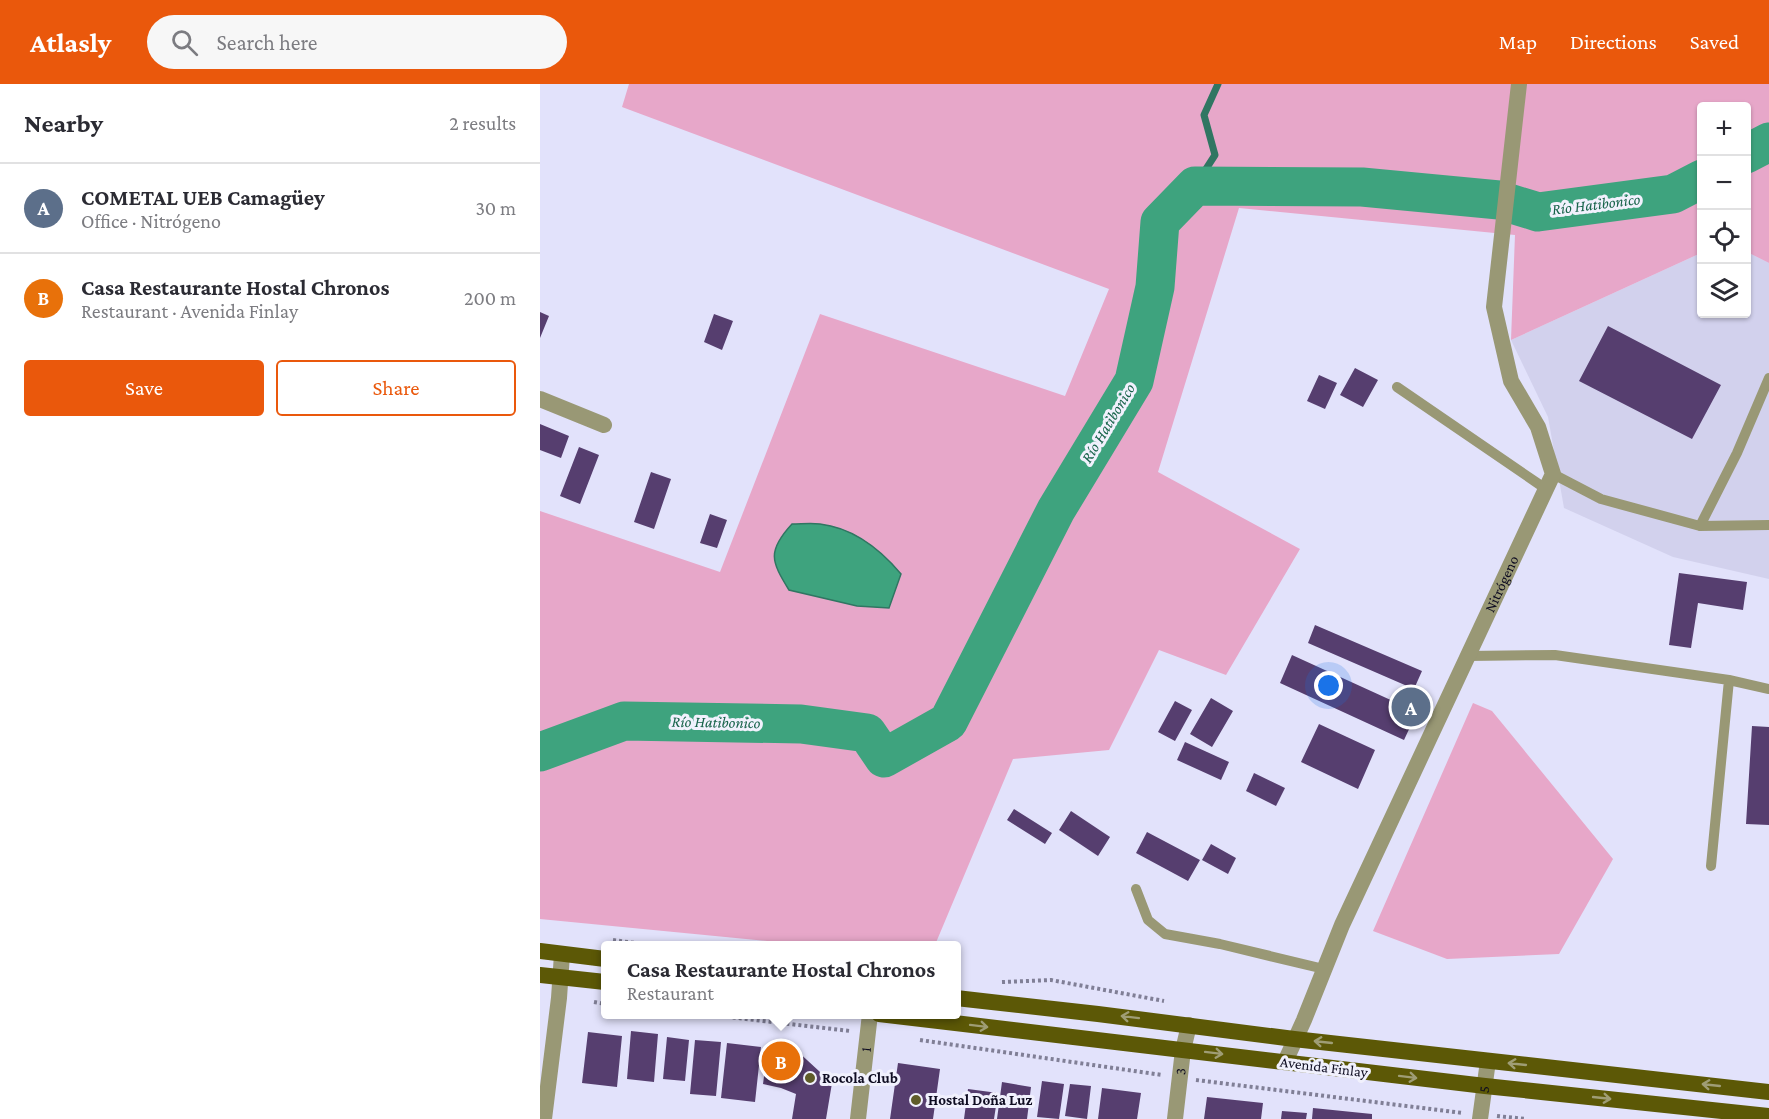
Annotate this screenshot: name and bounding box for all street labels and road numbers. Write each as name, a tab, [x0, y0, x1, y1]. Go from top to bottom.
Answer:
street label: Nitrógeno	[1482, 553, 1522, 615]
street label: 1	[858, 1046, 874, 1053]
street label: Avenida Finlay	[1279, 1054, 1369, 1081]
street label: 3	[1172, 1067, 1189, 1076]
street label: 5	[1476, 1085, 1493, 1094]

